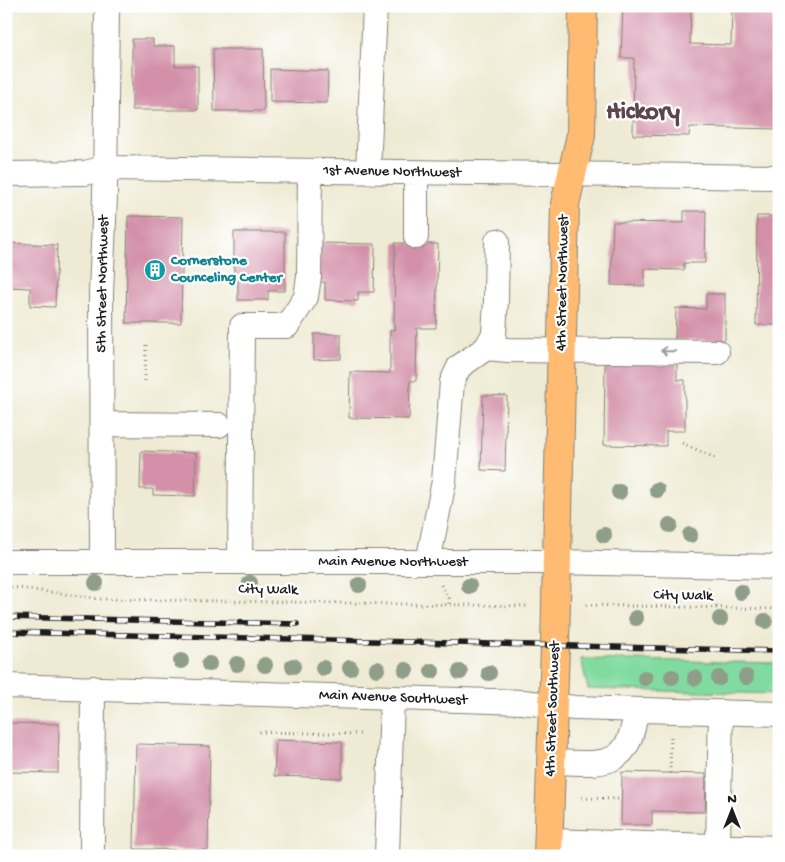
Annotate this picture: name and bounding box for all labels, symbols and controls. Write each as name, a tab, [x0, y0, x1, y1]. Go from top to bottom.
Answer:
district label: Hickory	[606, 99, 680, 128]
street label: 1st Avenue Northwest	[322, 162, 463, 182]
street label: 5th Street Northwest	[93, 213, 113, 353]
street label: 4th Street Northwest	[553, 213, 573, 351]
place label: Cornerstone Counceling Center	[170, 252, 284, 287]
building icon: Cornerstone Counceling Center	[143, 258, 167, 282]
one-way arrow	[660, 346, 676, 356]
street label: Main Avenue Northwest	[318, 553, 470, 571]
street label: City Walk	[238, 580, 299, 600]
street label: City Walk	[653, 586, 714, 606]
street label: 4th Street Southwest	[542, 639, 564, 777]
street label: Main Avenue Southwest	[319, 686, 469, 710]
north arrow	[708, 784, 758, 834]
text: N	[727, 791, 737, 808]

